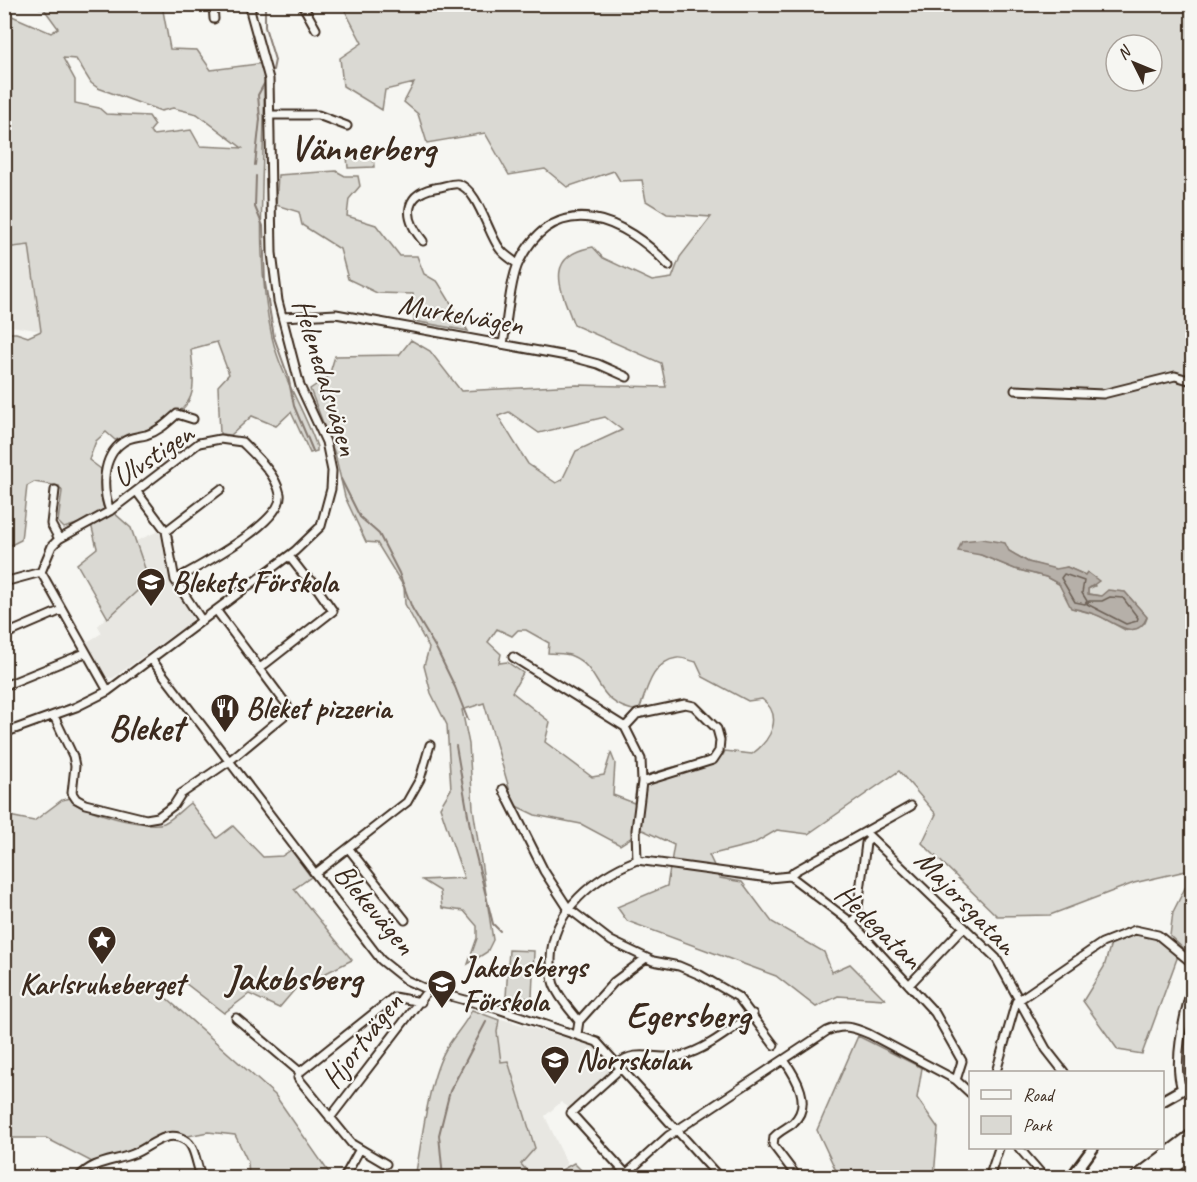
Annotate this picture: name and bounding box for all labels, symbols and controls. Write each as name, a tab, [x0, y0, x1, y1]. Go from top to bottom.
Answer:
north arrow	[1104, 33, 1164, 93]
text: N	[1113, 41, 1137, 64]
district label: Vännerberg	[290, 125, 439, 171]
street label: Murkelvägen	[396, 284, 527, 344]
street label: Helenedalsvägen	[284, 294, 368, 461]
street label: Ulvstigen	[105, 413, 202, 496]
place label: Blekets Förskola	[172, 563, 341, 601]
school or university icon: Blekets Förskola	[135, 566, 167, 608]
place label: Bleket pizzeria	[246, 689, 394, 727]
restaurant icon: Bleket pizzeria	[209, 692, 241, 734]
district label: Bleket	[108, 705, 189, 751]
street label: Majorsgatan	[907, 841, 1027, 964]
street label: Blekevägen	[326, 855, 425, 963]
street label: Hedegatan	[827, 875, 932, 978]
place icon: Karlsruheberget	[86, 924, 118, 966]
place label: Jakobsbergs Förskola	[461, 948, 590, 1020]
district label: Jakobsberg	[223, 955, 365, 1001]
place label: Karlsruheberget	[20, 965, 190, 1003]
school or university icon: Jakobsbergs Förskola	[426, 968, 458, 1010]
street label: Hjortvägen	[313, 984, 412, 1096]
district label: Egersberg	[626, 992, 753, 1038]
place label: Norrskolan	[576, 1041, 694, 1079]
school or university icon: Norrskolan	[539, 1044, 571, 1086]
legend	[969, 1071, 1164, 1149]
text: Road	[1023, 1084, 1056, 1106]
text: Park	[1023, 1114, 1053, 1136]

